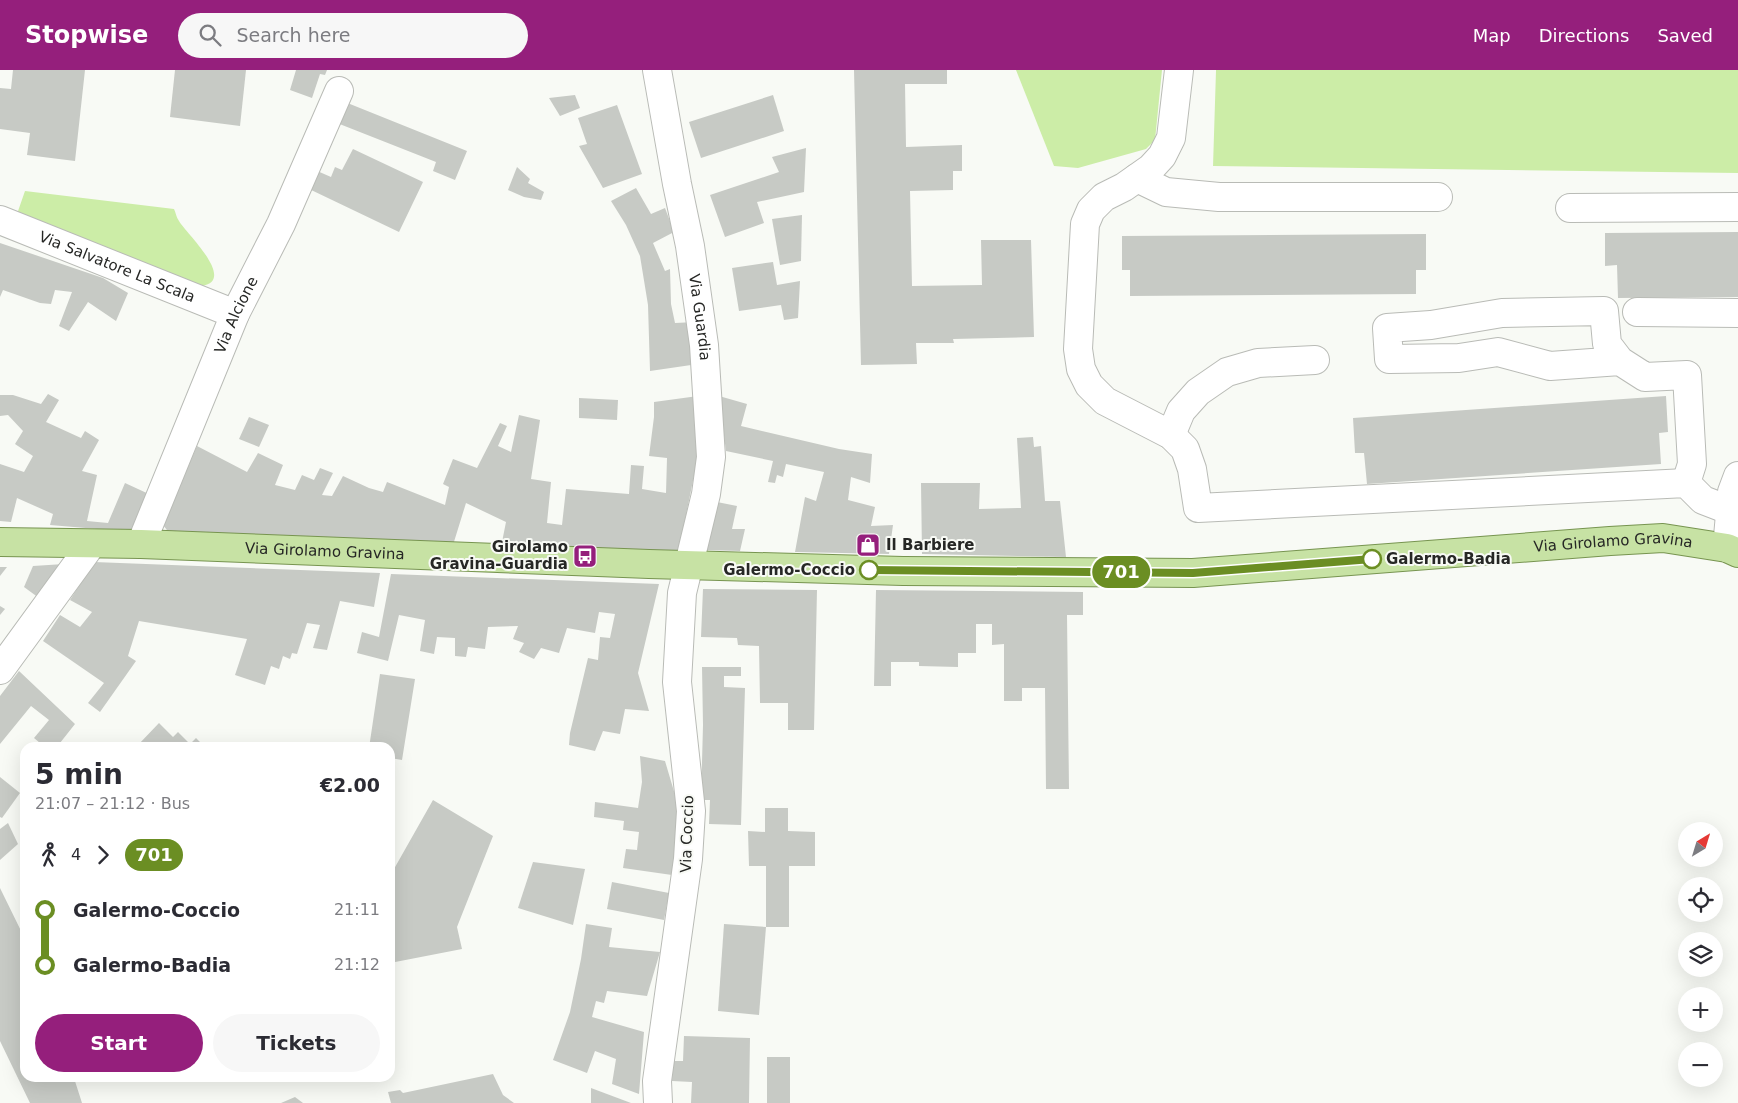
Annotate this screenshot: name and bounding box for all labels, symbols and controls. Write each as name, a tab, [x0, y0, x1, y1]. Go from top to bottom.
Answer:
search box	[178, 13, 528, 58]
text: Stopwise	[25, 21, 148, 49]
icon: search	[196, 21, 224, 49]
text: Search here	[236, 24, 351, 46]
text: Map	[1473, 25, 1511, 46]
text: Directions	[1539, 25, 1629, 46]
text: Saved	[1657, 25, 1713, 46]
street label: Via Salvatore La Scala	[36, 227, 198, 306]
street label: Via Alcione	[211, 273, 262, 356]
street label: Via Guardia	[685, 273, 714, 361]
street label: Via Girolamo Gravina	[1533, 529, 1694, 556]
shop icon: Il Barbiere	[855, 532, 881, 558]
place label: Il Barbiere	[886, 536, 975, 554]
place label: Girolamo Gravina-Guardia	[430, 538, 568, 573]
street label: Via Girolamo Gravina	[245, 539, 405, 563]
bus stop icon: Girolamo Gravina-Guardia	[572, 543, 598, 569]
marker: Galermo-Badia	[1362, 549, 1382, 569]
place label: Galermo-Badia	[1386, 550, 1511, 568]
line badge: 701	[1092, 556, 1150, 588]
marker: Galermo-Coccio	[859, 560, 879, 580]
place label: Galermo-Coccio	[723, 561, 855, 579]
text: 701	[1102, 561, 1140, 582]
text: 5 min	[35, 758, 123, 791]
text: €2.00	[320, 774, 380, 796]
text: 21:07 – 21:12 · Bus	[35, 794, 190, 813]
street label: Via Coccio	[677, 795, 697, 873]
north arrow	[1678, 822, 1722, 868]
map controls	[1678, 822, 1723, 1087]
icon: walk	[35, 841, 63, 869]
icon: forward	[89, 841, 117, 869]
text: 701	[135, 844, 173, 865]
text: 4	[71, 845, 81, 864]
button: locate	[1678, 877, 1723, 922]
text: Galermo-Coccio	[73, 899, 240, 921]
text: 21:11	[334, 900, 380, 919]
button: layers	[1678, 932, 1723, 977]
text: Galermo-Badia	[73, 954, 231, 976]
text: 21:12	[334, 955, 380, 974]
button: +	[1678, 987, 1723, 1032]
button: Start	[35, 1014, 203, 1072]
button: Tickets	[213, 1014, 380, 1072]
button: −	[1678, 1042, 1723, 1087]

